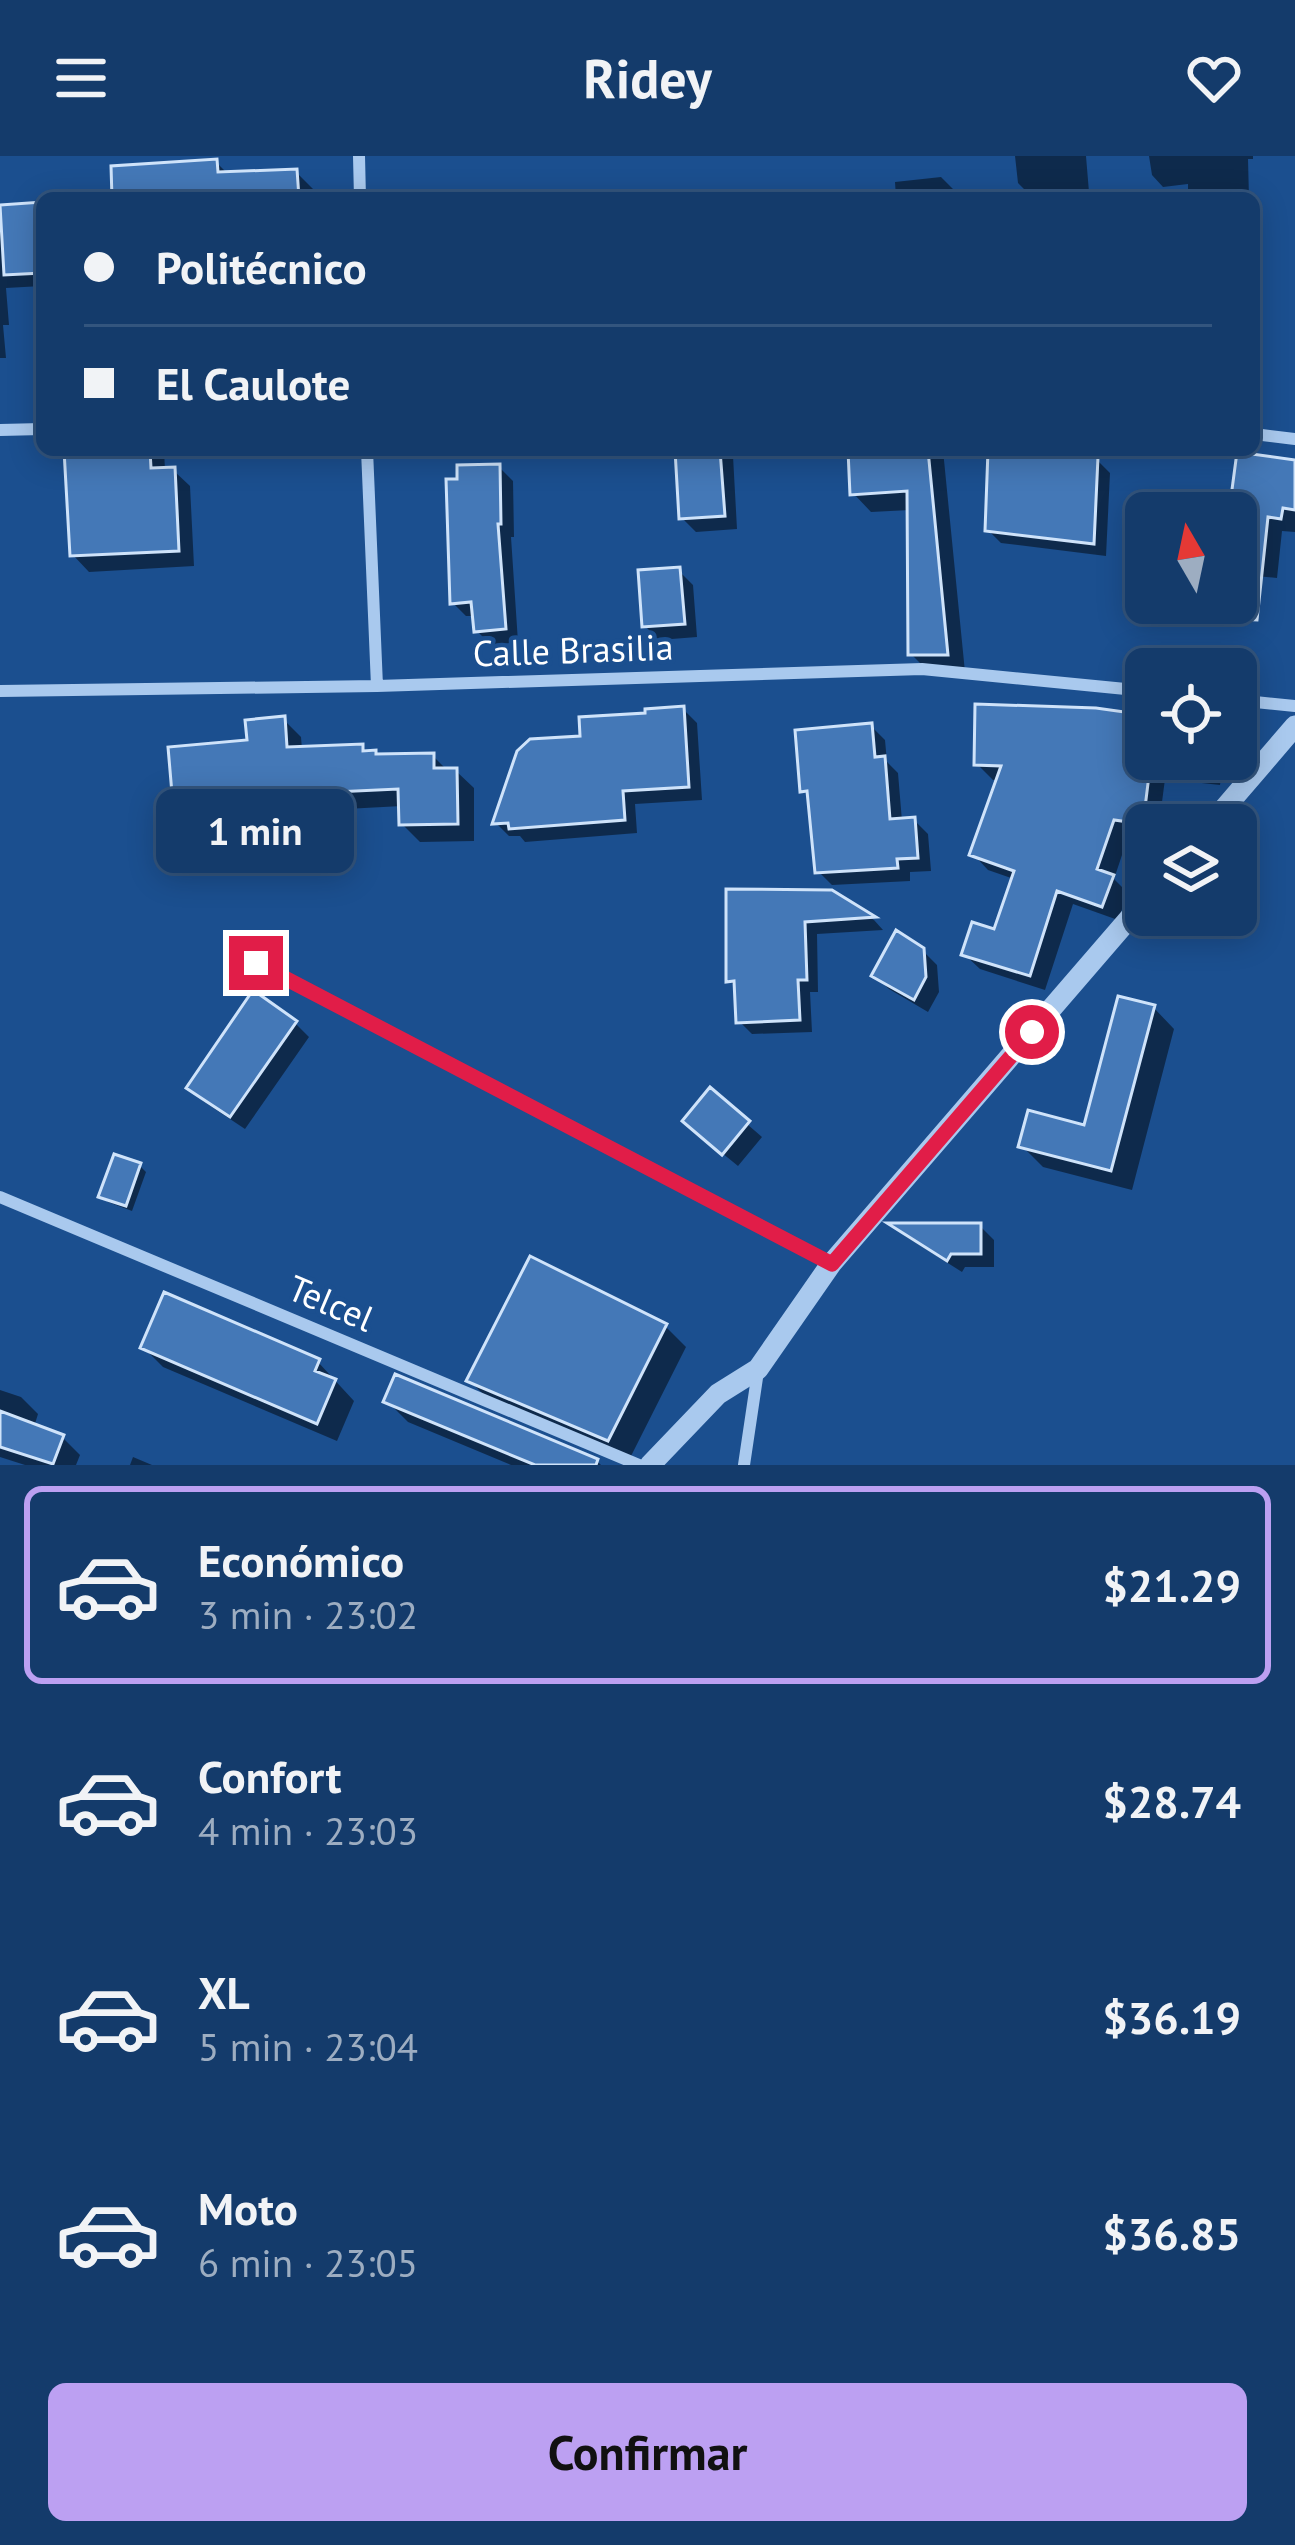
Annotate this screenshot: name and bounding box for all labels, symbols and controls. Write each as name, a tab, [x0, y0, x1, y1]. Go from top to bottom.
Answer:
text: Ridey	[583, 43, 712, 113]
icon: menu	[48, 45, 114, 111]
icon: heart	[1181, 45, 1247, 111]
text: Politécnico	[156, 238, 367, 296]
text: El Caulote	[156, 354, 350, 412]
north arrow	[1125, 492, 1257, 624]
map controls	[1125, 492, 1257, 936]
street label: Calle Brasilia	[472, 623, 674, 676]
button: locate	[1125, 648, 1257, 780]
callout: 1 min	[157, 789, 355, 873]
button: layers	[1125, 804, 1257, 936]
text: 1 min	[207, 805, 303, 856]
route end	[229, 936, 283, 990]
route start	[1005, 1005, 1059, 1059]
street label: Telcel	[281, 1264, 381, 1342]
icon: car	[54, 1531, 162, 1639]
text: Económico	[198, 1531, 404, 1589]
text: $21.29	[1102, 1556, 1241, 1614]
text: 3 min · 23:02	[198, 1589, 418, 1640]
icon: car	[54, 1747, 162, 1855]
text: Confort	[198, 1747, 341, 1805]
text: $28.74	[1102, 1772, 1241, 1830]
text: 4 min · 23:03	[198, 1805, 418, 1856]
icon: car	[54, 1963, 162, 2071]
text: XL	[198, 1963, 250, 2021]
text: $36.19	[1102, 1988, 1241, 2046]
text: 5 min · 23:04	[198, 2021, 418, 2072]
icon: car	[54, 2179, 162, 2287]
text: Moto	[198, 2179, 298, 2237]
text: $36.85	[1102, 2204, 1241, 2262]
text: 6 min · 23:05	[198, 2237, 418, 2288]
button: Confirmar	[48, 2383, 1247, 2521]

